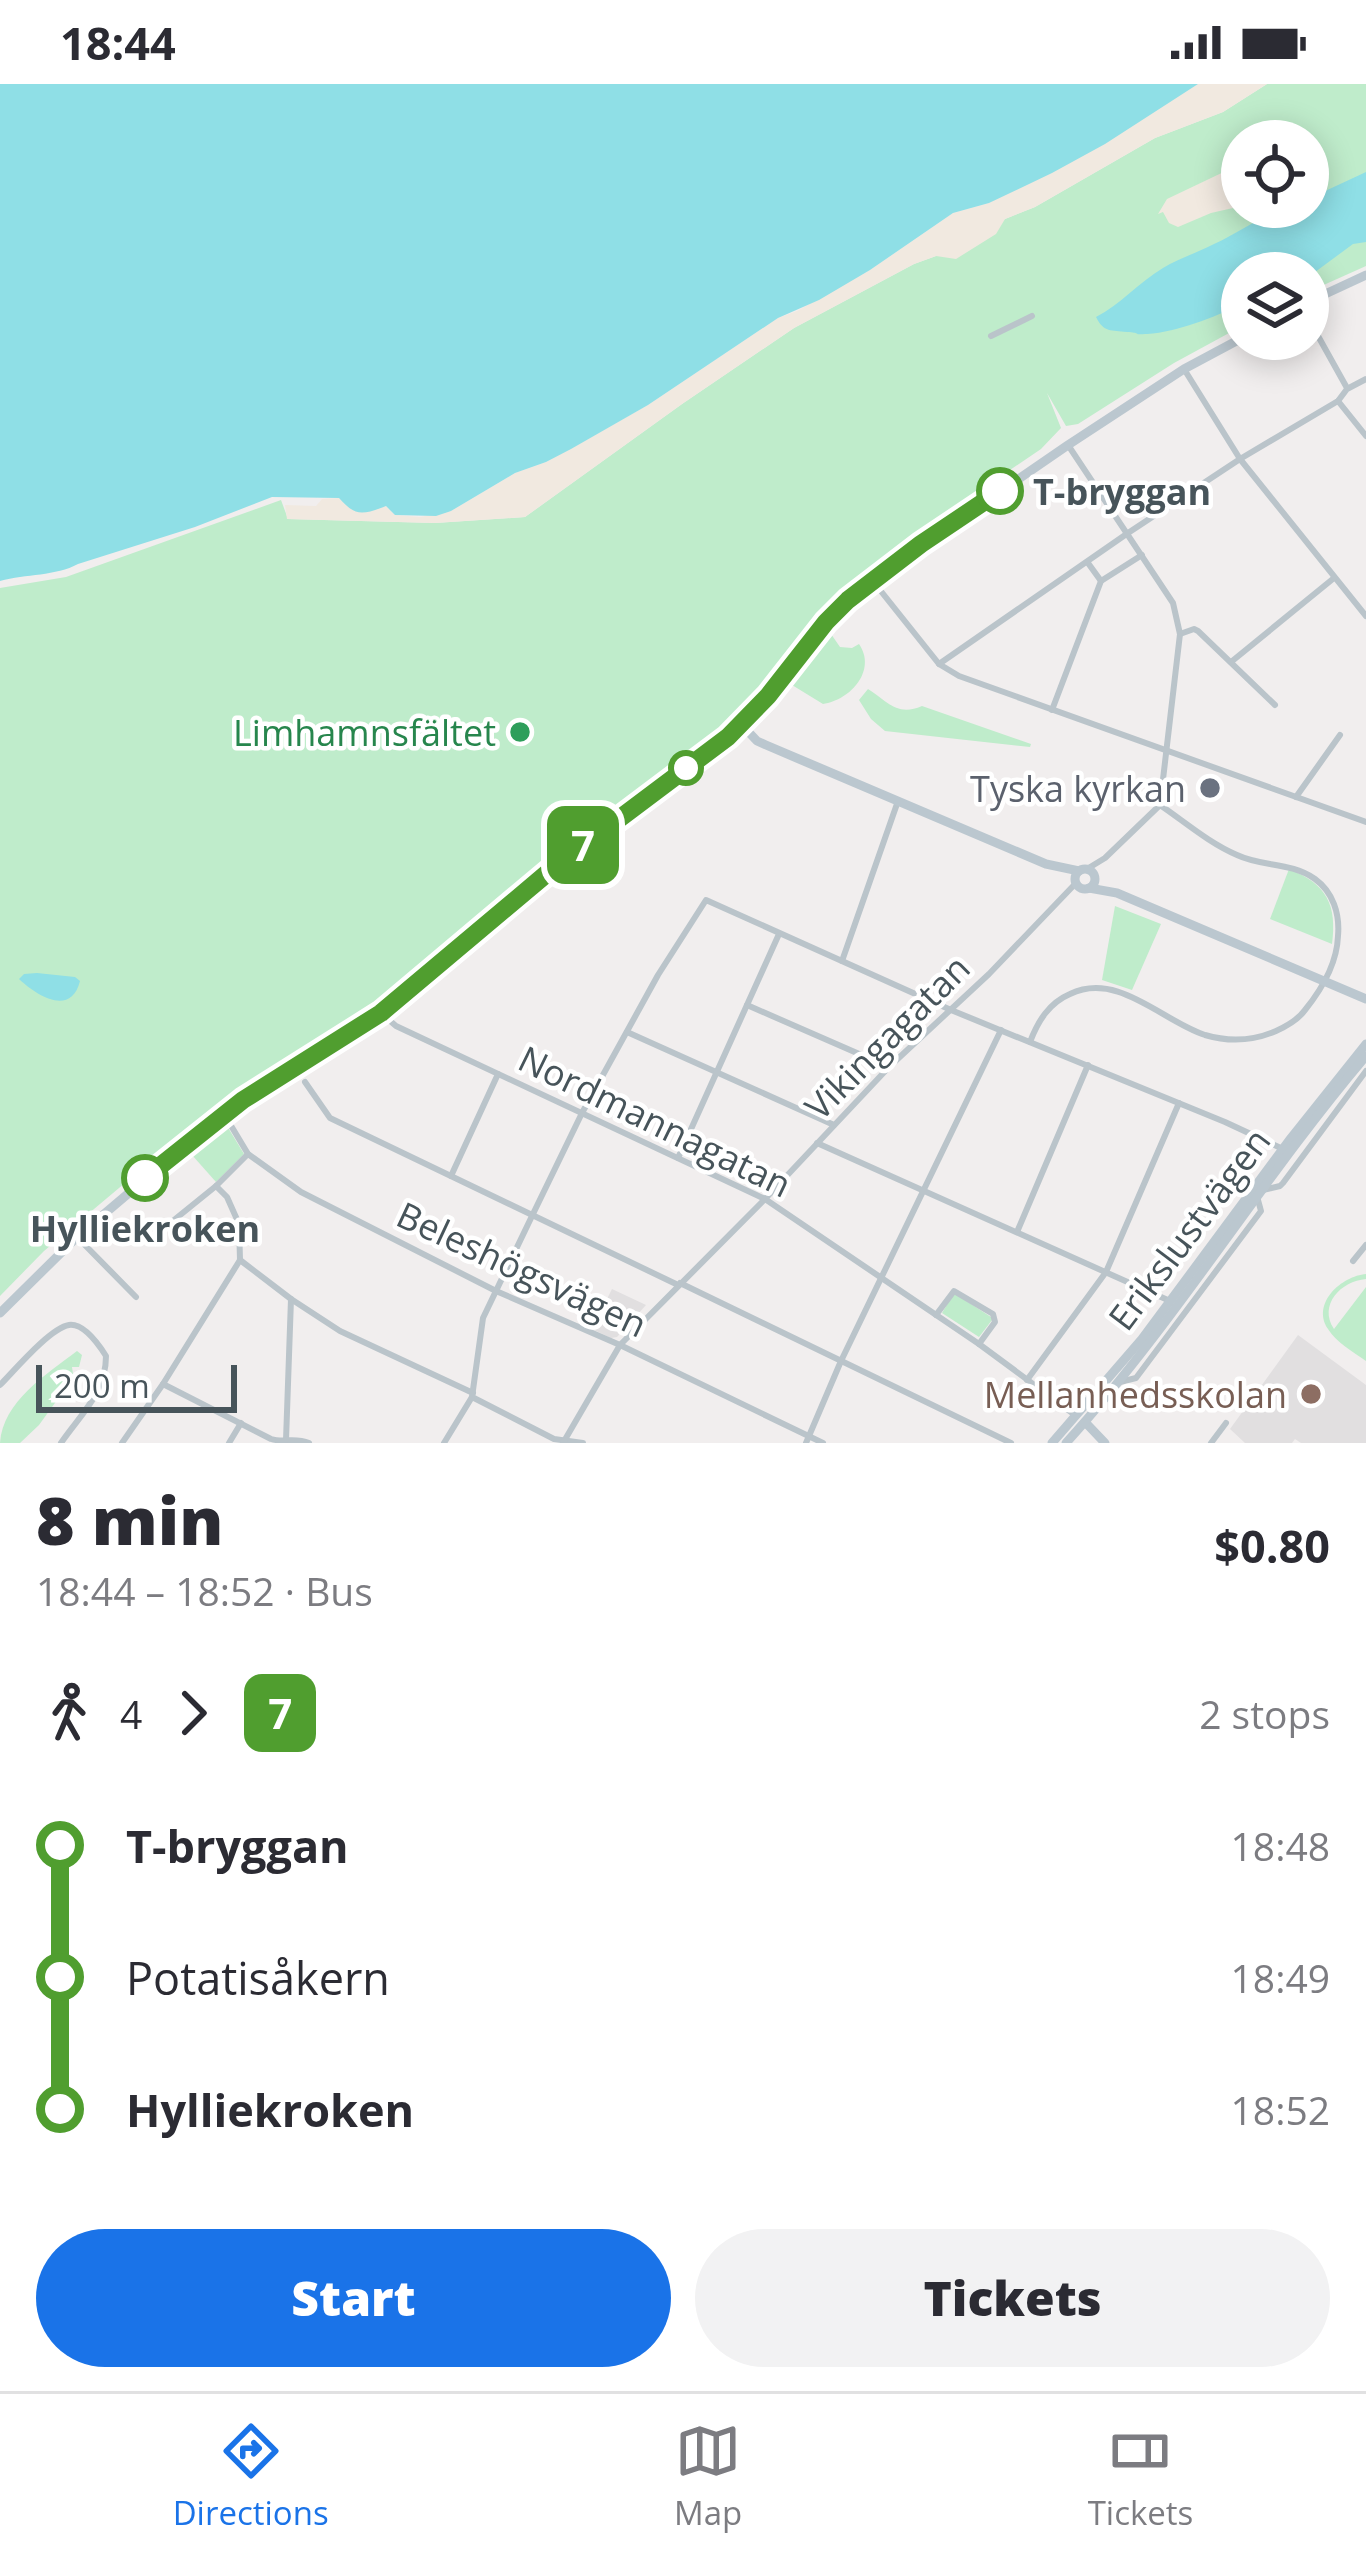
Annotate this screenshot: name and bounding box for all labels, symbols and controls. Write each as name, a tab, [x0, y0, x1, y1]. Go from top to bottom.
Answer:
text: 18:44	[60, 12, 176, 73]
map controls	[1221, 120, 1329, 360]
button: locate	[1221, 120, 1329, 228]
button: layers	[1221, 252, 1329, 360]
place label: T-bryggan	[1033, 467, 1211, 516]
marker: T-bryggan	[978, 469, 1022, 513]
place label: Limhamnsfältet	[233, 708, 496, 757]
marker: Limhamnsfältet	[507, 719, 533, 745]
unlabelled marker	[670, 752, 702, 784]
place label: Tyska kyrkan	[970, 764, 1186, 813]
marker: Tyska kyrkan	[1197, 775, 1223, 801]
line badge: 7	[544, 806, 622, 884]
text: 7	[571, 816, 595, 873]
street label: Vikingagatan	[794, 944, 980, 1130]
street label: Nordmannagatan	[511, 1034, 799, 1208]
street label: Erikslustvägen	[1097, 1118, 1281, 1340]
marker: Hylliekroken	[123, 1156, 167, 1200]
street label: Beleshögsvägen	[389, 1190, 655, 1348]
place label: Hylliekroken	[30, 1204, 260, 1253]
scale bar	[36, 1359, 237, 1412]
text: 200 m	[54, 1363, 150, 1408]
place label: Mellanhedsskolan	[984, 1370, 1287, 1419]
marker: Mellanhedsskolan	[1298, 1381, 1324, 1407]
text: 8 min	[36, 1474, 224, 1564]
text: $0.80	[1214, 1515, 1330, 1576]
text: 18:44 – 18:52 · Bus	[36, 1564, 373, 1617]
icon: walk	[36, 1680, 102, 1746]
icon: forward	[160, 1680, 226, 1746]
text: 7	[268, 1684, 292, 1741]
text: 4	[120, 1687, 142, 1740]
text: 2 stops	[1199, 1687, 1330, 1740]
text: T-bryggan	[126, 1815, 349, 1876]
text: 18:48	[1231, 1819, 1330, 1872]
text: Potatisåkern	[126, 1947, 390, 2008]
text: 18:49	[1231, 1951, 1330, 2004]
text: Hylliekroken	[126, 2079, 414, 2140]
text: 18:52	[1231, 2083, 1330, 2136]
button: Start	[36, 2229, 671, 2367]
button: Tickets	[695, 2229, 1330, 2367]
tab: Directions	[173, 2418, 329, 2535]
tab: Map	[674, 2418, 742, 2535]
tab: Tickets	[1088, 2418, 1193, 2535]

